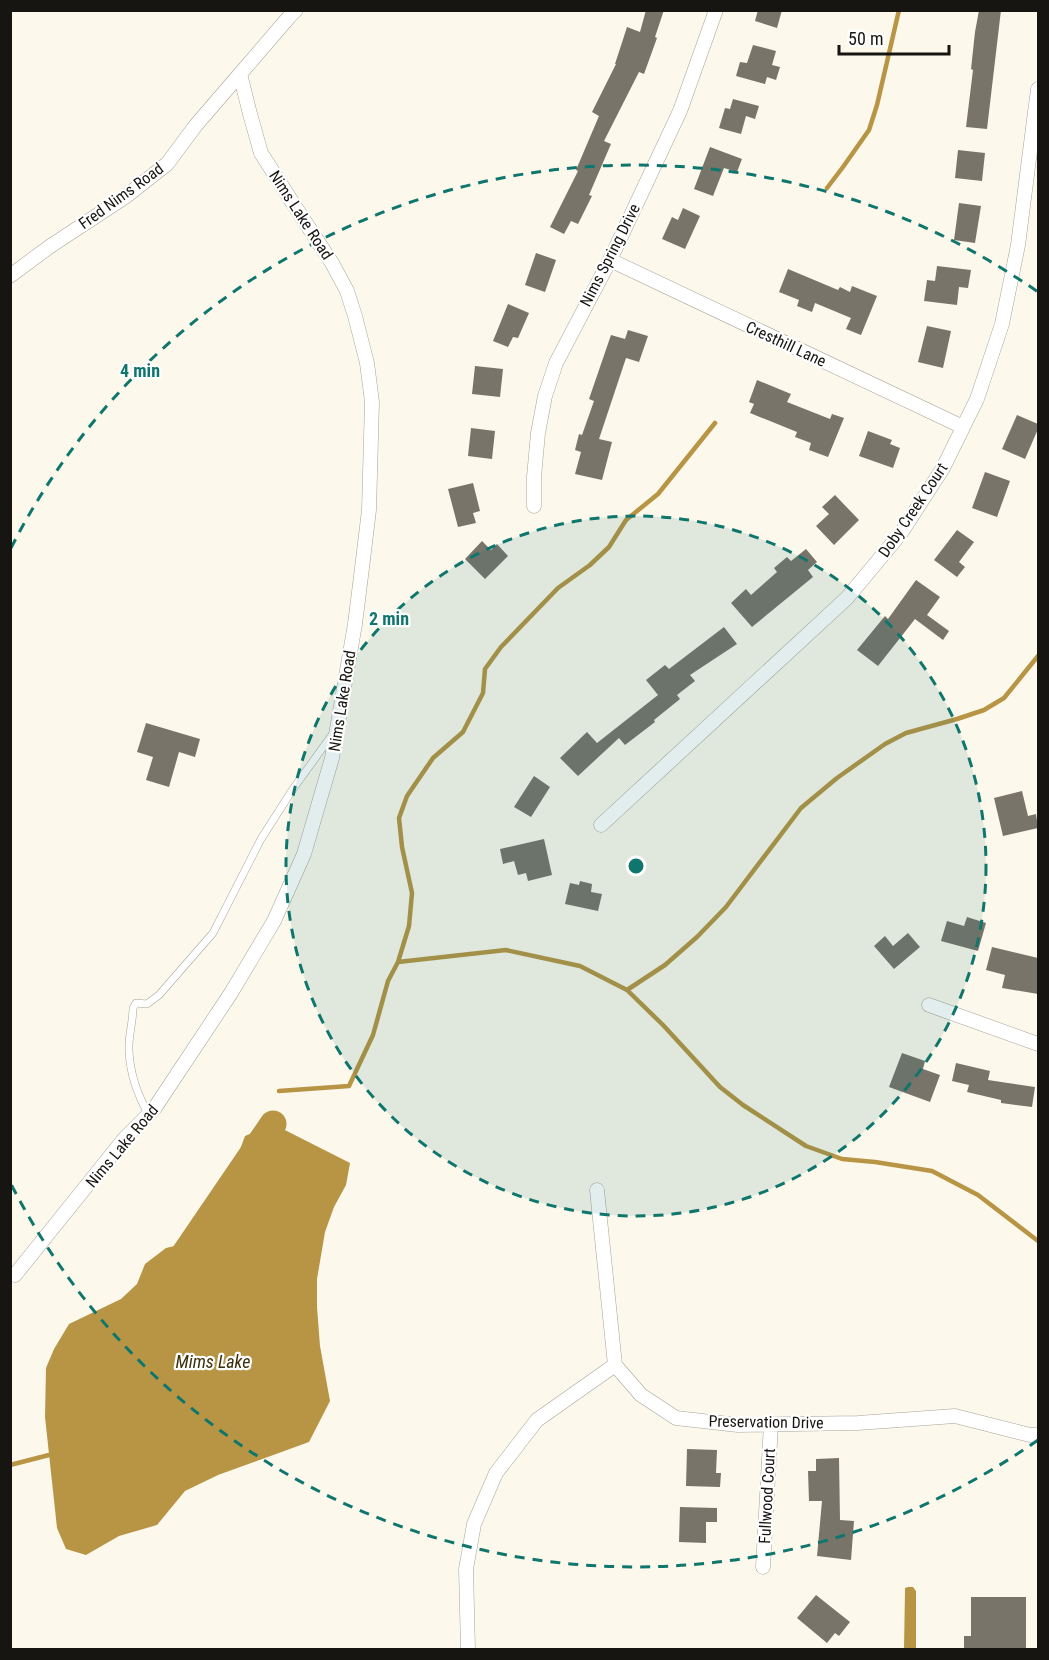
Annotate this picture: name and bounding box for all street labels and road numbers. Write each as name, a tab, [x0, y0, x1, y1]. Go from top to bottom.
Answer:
street label: Fred Nims Road	[75, 159, 167, 233]
street label: Nims Lake Road	[265, 167, 337, 263]
street label: Nims Spring Drive	[576, 201, 644, 309]
street label: Cresthill Lane	[743, 317, 829, 371]
street label: Doby Creek Court	[874, 459, 952, 561]
street label: Nims Lake Road	[325, 649, 359, 753]
street label: Nims Lake Road	[82, 1101, 162, 1191]
street label: Preservation Drive	[708, 1411, 824, 1433]
street label: Fullwood Court	[755, 1448, 779, 1544]

